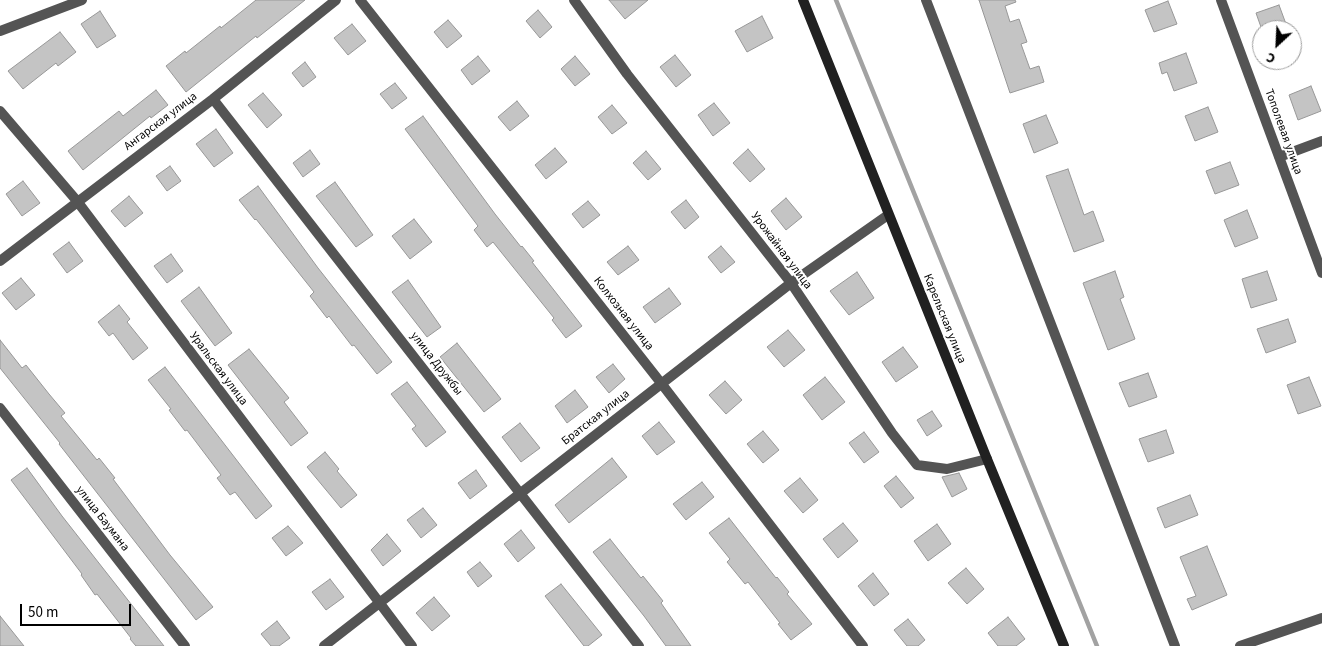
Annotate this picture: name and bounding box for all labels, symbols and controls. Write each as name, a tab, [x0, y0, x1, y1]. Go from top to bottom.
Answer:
north arrow	[1252, 20, 1302, 70]
text: С	[1263, 47, 1279, 68]
street label: Тополевая улица	[1261, 87, 1305, 177]
street label: Ангарская улица	[122, 90, 200, 154]
street label: Урожайная улица	[747, 210, 815, 292]
street label: Карельская улица	[919, 272, 969, 366]
street label: Колхозная улица	[590, 274, 656, 354]
street label: улица Дружбы	[407, 329, 465, 399]
street label: Уральская улица	[186, 330, 250, 408]
street label: Братская улица	[559, 387, 633, 449]
street label: улица Баумана	[72, 483, 132, 555]
scale bar	[22, 594, 134, 626]
text: 50 m	[28, 602, 58, 623]

